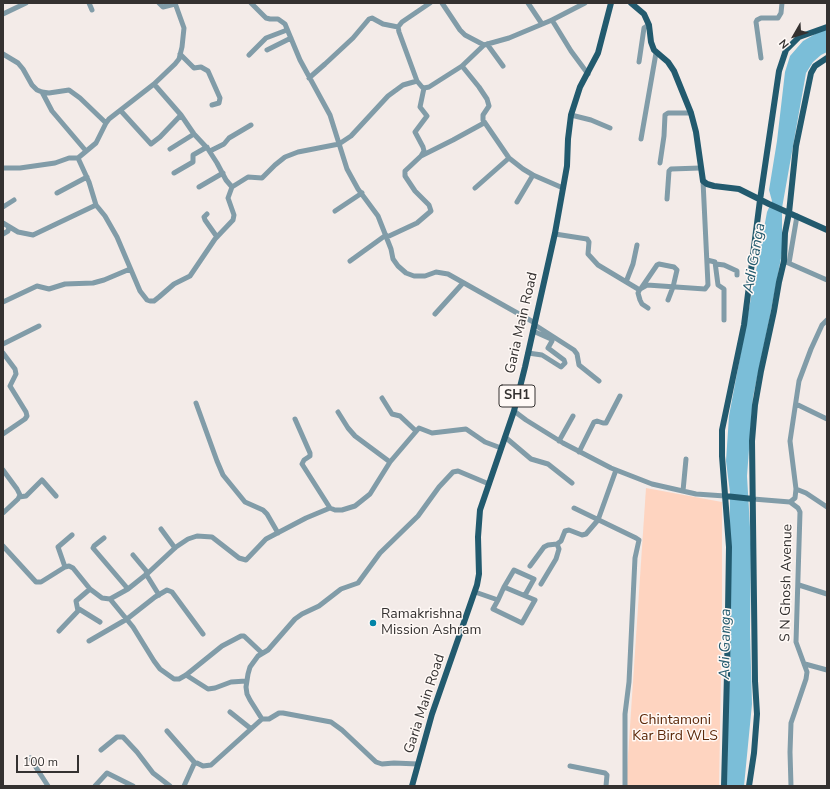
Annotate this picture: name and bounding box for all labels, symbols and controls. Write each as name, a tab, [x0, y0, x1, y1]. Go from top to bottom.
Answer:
north arrow	[774, 16, 814, 56]
text: N	[776, 36, 793, 52]
water label: Adi Ganga	[740, 221, 770, 295]
street label: Garia Main Road	[502, 271, 542, 375]
road number: SH1	[499, 385, 535, 407]
street label: S N Ghosh Avenue	[778, 524, 796, 642]
place label: Ramakrishna Mission Ashram	[381, 607, 481, 640]
water label: Adi Ganga	[716, 608, 736, 680]
marker: Ramakrishna Mission Ashram	[368, 618, 378, 628]
street label: Garia Main Road	[401, 652, 449, 756]
park label: Chintamoni Kar Bird WLS	[632, 713, 718, 746]
scale bar	[18, 747, 81, 773]
text: 100 m	[23, 754, 58, 770]

